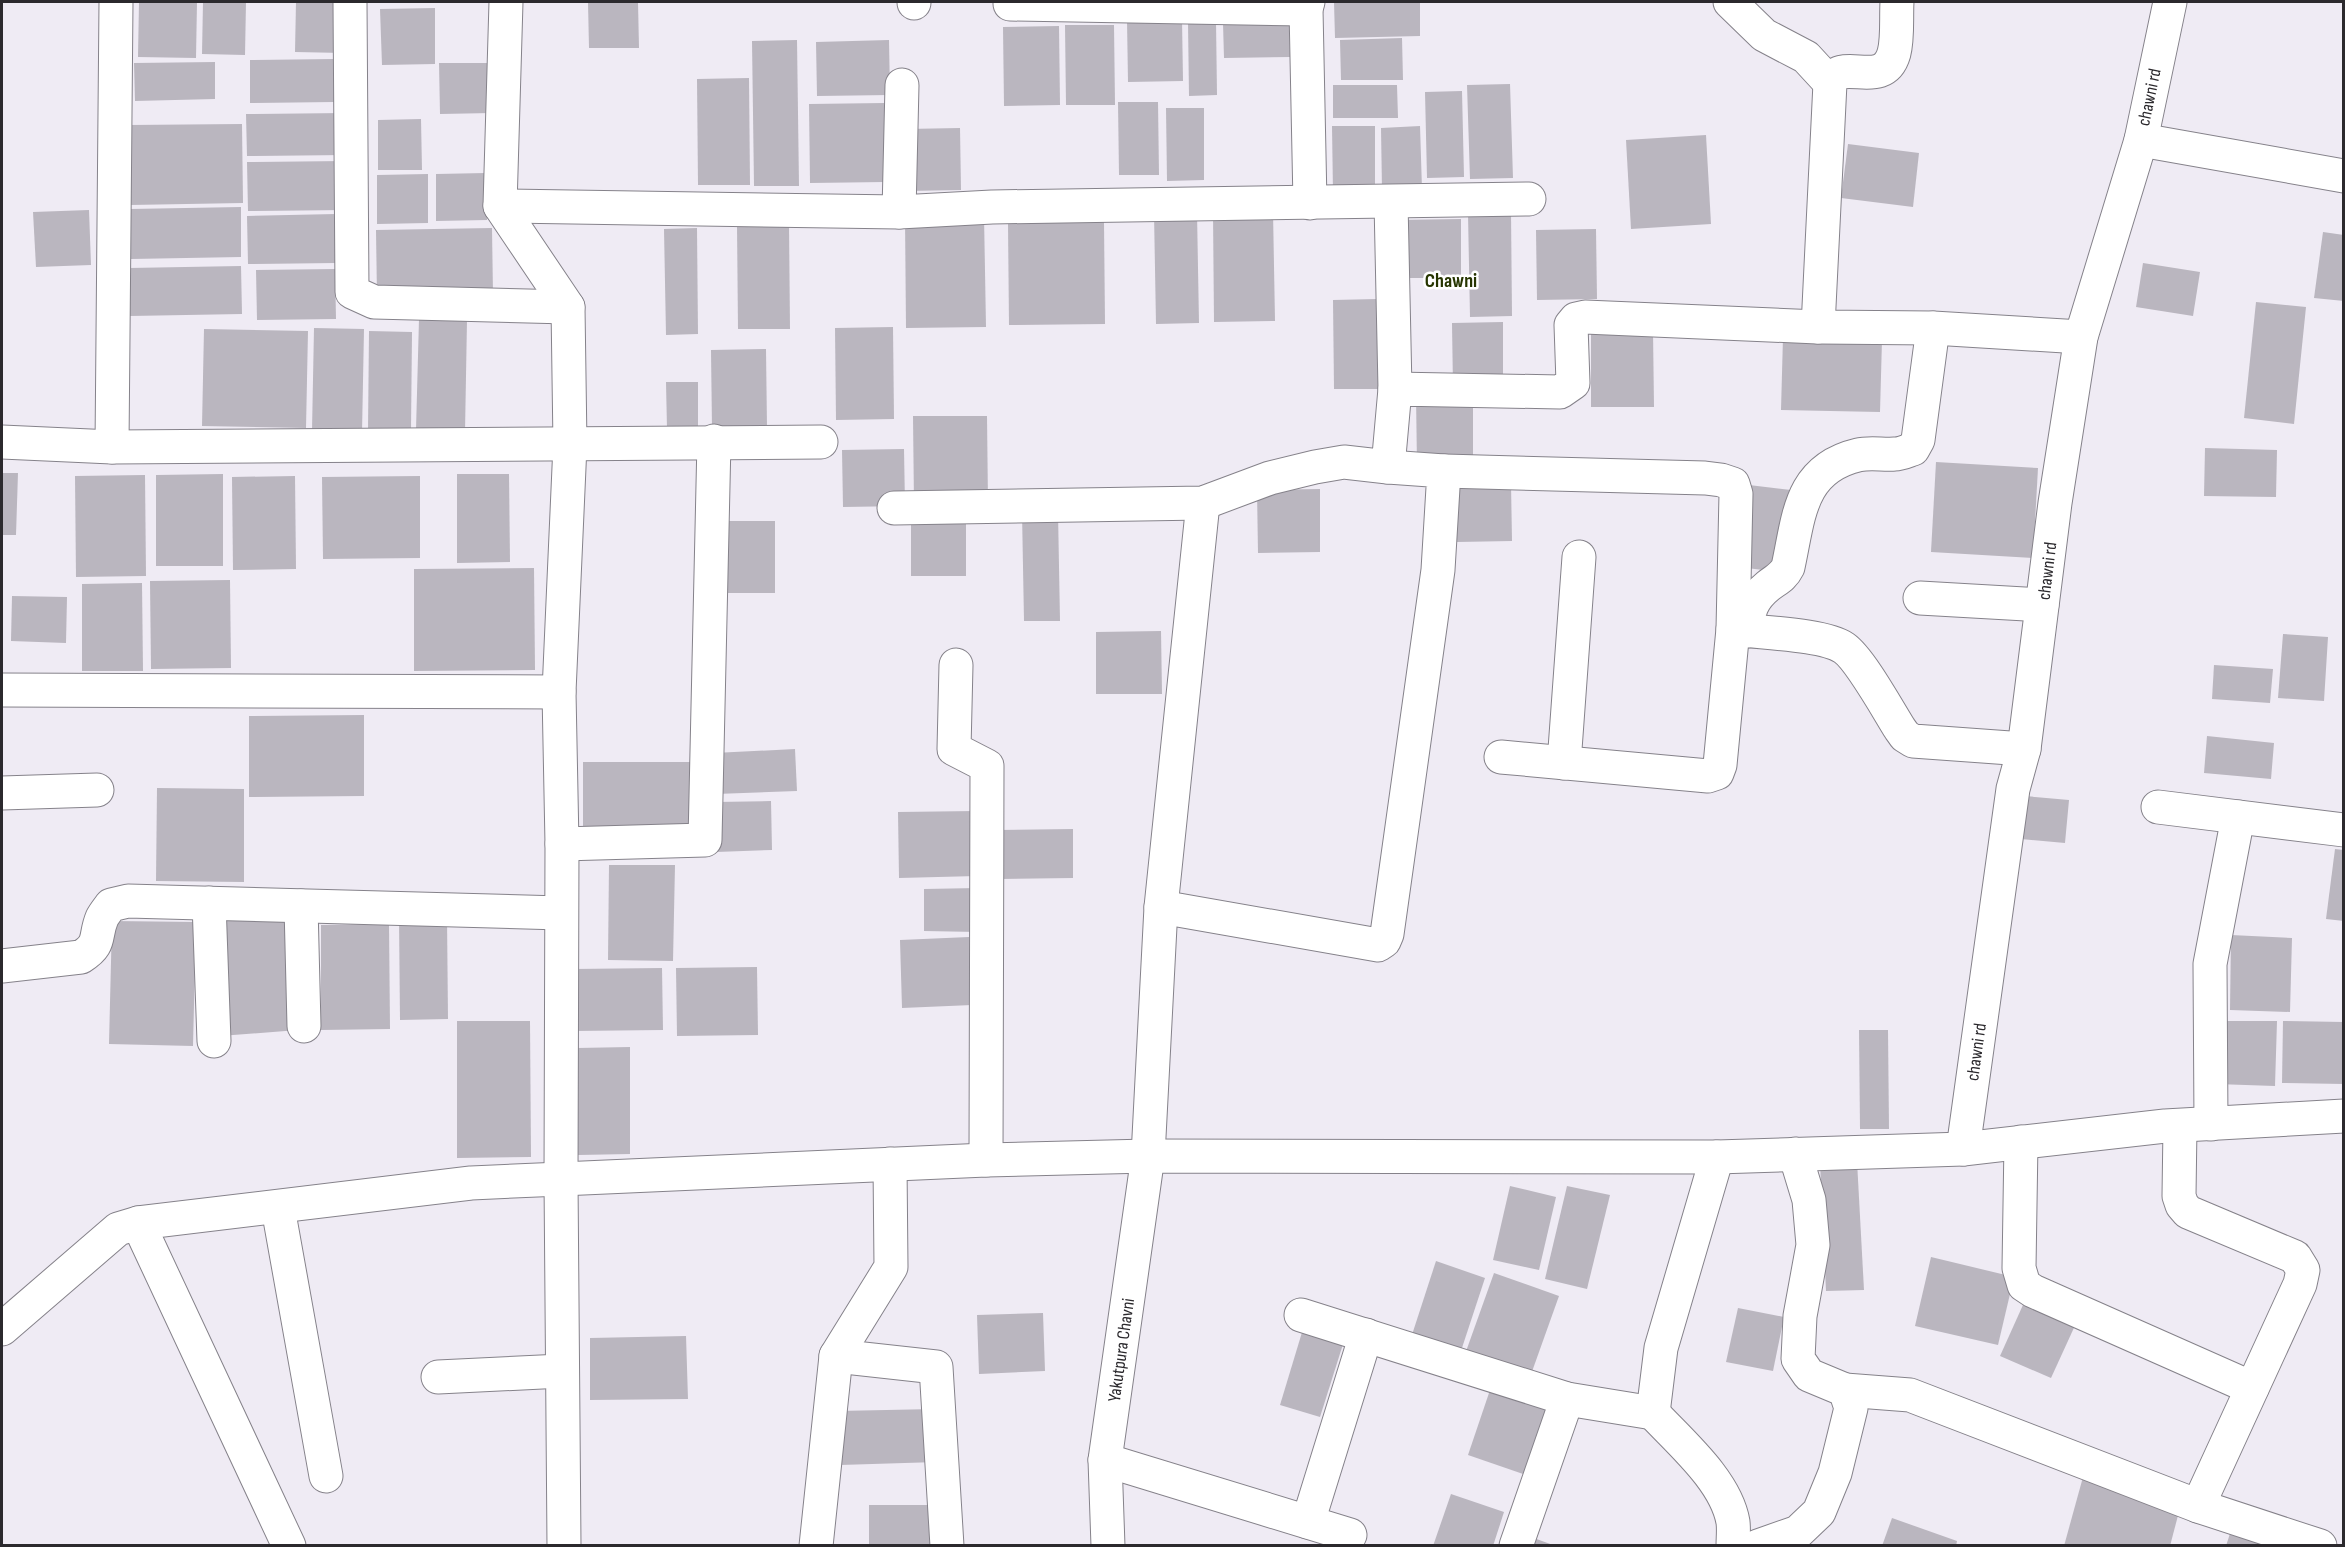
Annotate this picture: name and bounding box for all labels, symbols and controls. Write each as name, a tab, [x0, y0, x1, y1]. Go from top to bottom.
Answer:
street label: chawni rd	[2133, 66, 2166, 128]
district label: Chawni	[1425, 269, 1477, 293]
street label: chawni rd	[2034, 541, 2061, 601]
street label: chawni rd	[1962, 1022, 1991, 1082]
street label: Yakutpura Chavni	[1104, 1297, 1139, 1403]

